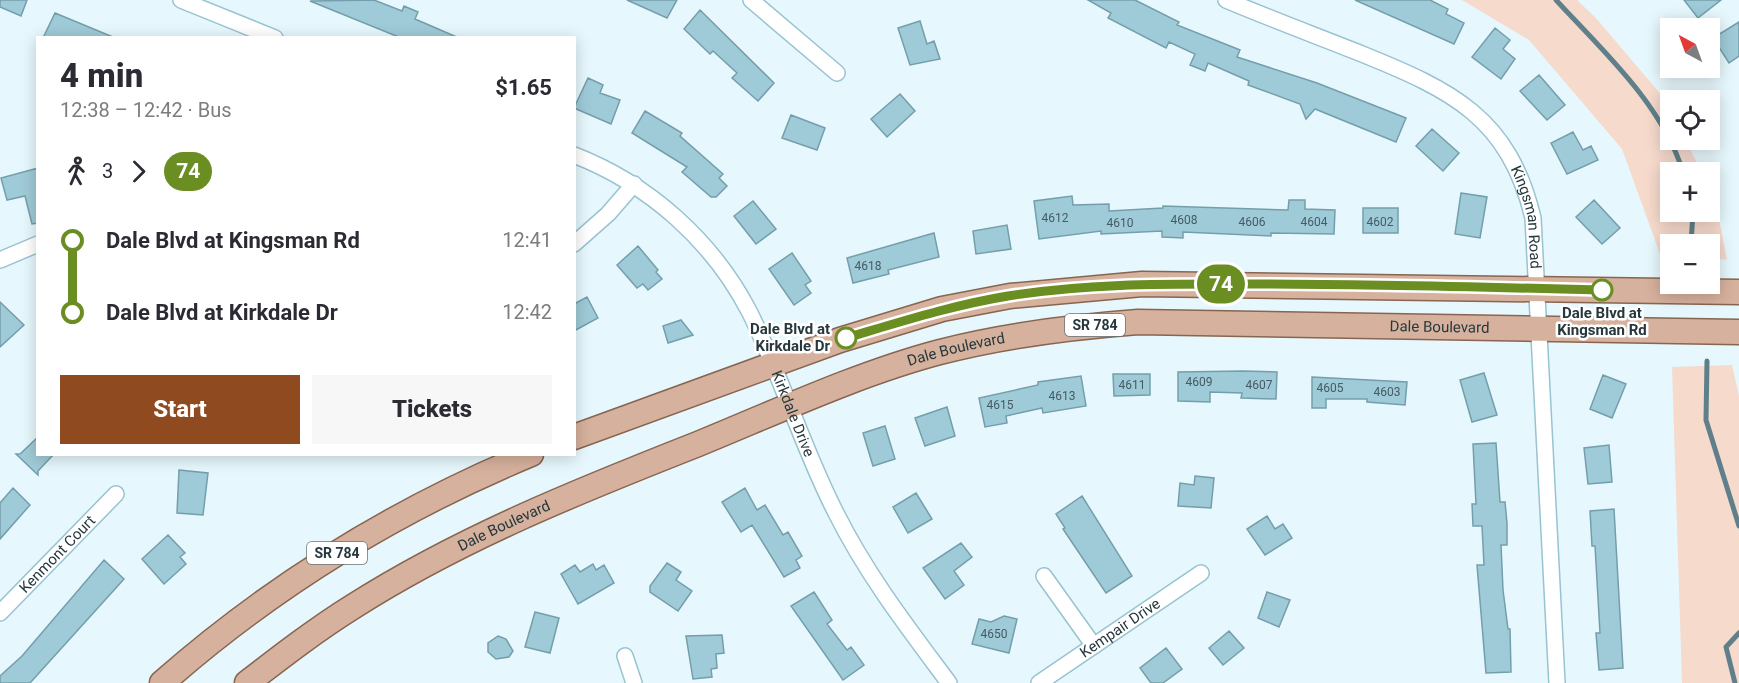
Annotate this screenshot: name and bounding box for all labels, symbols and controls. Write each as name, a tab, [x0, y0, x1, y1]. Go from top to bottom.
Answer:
north arrow	[1660, 18, 1720, 78]
map controls	[1660, 18, 1720, 294]
text: 4 min	[60, 56, 143, 95]
text: $1.65	[495, 75, 552, 100]
button: locate	[1660, 90, 1720, 150]
text: 12:38 – 12:42 · Bus	[60, 98, 232, 122]
icon: walk	[60, 155, 93, 188]
icon: forward	[122, 155, 155, 188]
text: 3	[102, 159, 113, 183]
text: 74	[176, 159, 200, 183]
button: +	[1660, 162, 1720, 222]
street label: Kingsman Road	[1507, 163, 1545, 269]
house number: 4612	[1042, 211, 1069, 225]
house number: 4608	[1171, 213, 1198, 227]
house number: 4606	[1239, 215, 1266, 229]
house number: 4604	[1301, 215, 1328, 229]
house number: 4602	[1367, 215, 1394, 229]
house number: 4610	[1107, 216, 1134, 230]
text: Dale Blvd at Kingsman Rd	[106, 228, 360, 253]
text: 12:41	[502, 228, 552, 252]
button: −	[1660, 234, 1720, 294]
house number: 4618	[855, 259, 882, 273]
line badge: 74	[1194, 264, 1248, 304]
text: 74	[1209, 272, 1233, 296]
marker: Dale Blvd at Kingsman Rd	[1591, 279, 1613, 301]
text: Dale Blvd at Kirkdale Dr	[106, 300, 338, 325]
text: 12:42	[502, 300, 552, 324]
place label: Dale Blvd at Kingsman Rd	[1557, 304, 1647, 339]
road number: SR 784	[1065, 314, 1125, 336]
street label: Dale Boulevard	[1390, 317, 1490, 337]
place label: Dale Blvd at Kirkdale Dr	[750, 320, 830, 355]
marker: Dale Blvd at Kirkdale Dr	[835, 327, 857, 349]
street label: Dale Boulevard	[905, 329, 1006, 370]
street label: Kirkdale Drive	[767, 368, 818, 460]
button: Start	[60, 375, 300, 444]
button: Tickets	[312, 375, 552, 444]
house number: 4609	[1186, 375, 1212, 389]
house number: 4611	[1119, 378, 1145, 392]
house number: 4607	[1246, 378, 1273, 392]
house number: 4605	[1317, 381, 1344, 395]
house number: 4603	[1374, 385, 1400, 399]
house number: 4613	[1049, 389, 1075, 403]
house number: 4615	[987, 398, 1014, 412]
street label: Dale Boulevard	[455, 497, 553, 555]
street label: Kenmont Court	[15, 512, 99, 597]
road number: SR 784	[307, 542, 367, 564]
street label: Kempair Drive	[1076, 594, 1164, 662]
house number: 4650	[981, 627, 1008, 641]

